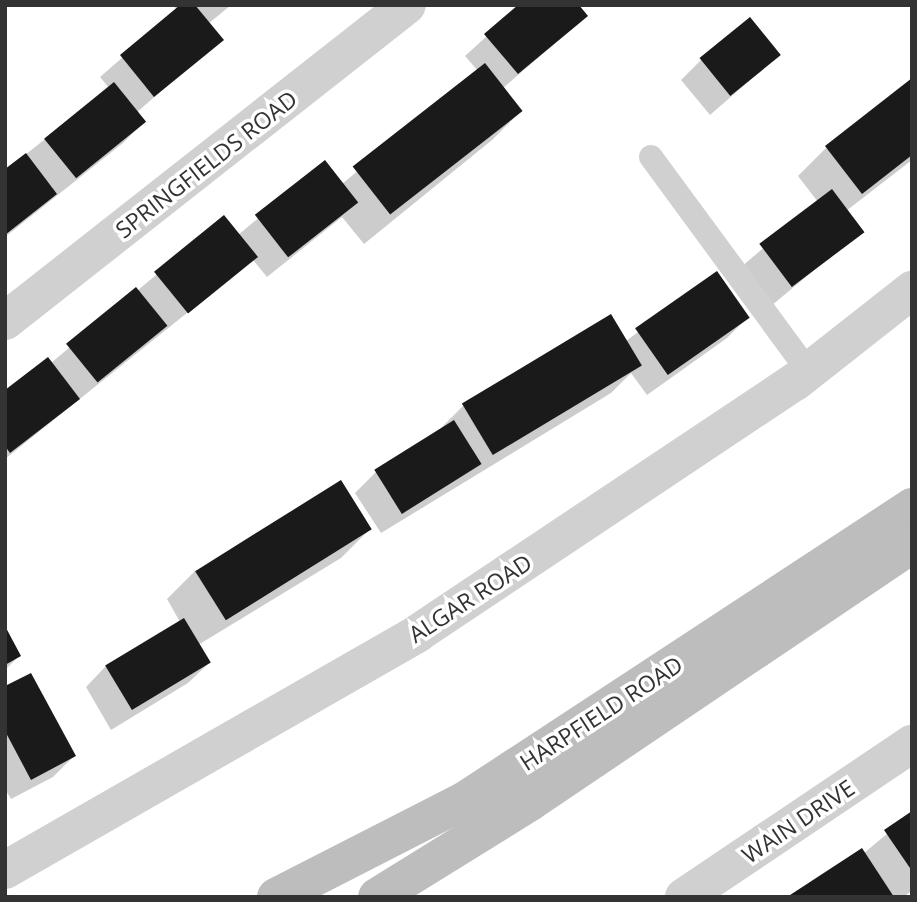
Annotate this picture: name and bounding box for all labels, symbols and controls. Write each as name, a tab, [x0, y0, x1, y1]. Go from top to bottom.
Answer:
street label: SPRINGFIELDS ROAD	[110, 85, 302, 243]
street label: ALGAR ROAD	[403, 548, 537, 648]
street label: HARPFIELD ROAD	[514, 650, 688, 776]
street label: WAIN DRIVE	[737, 773, 859, 869]

